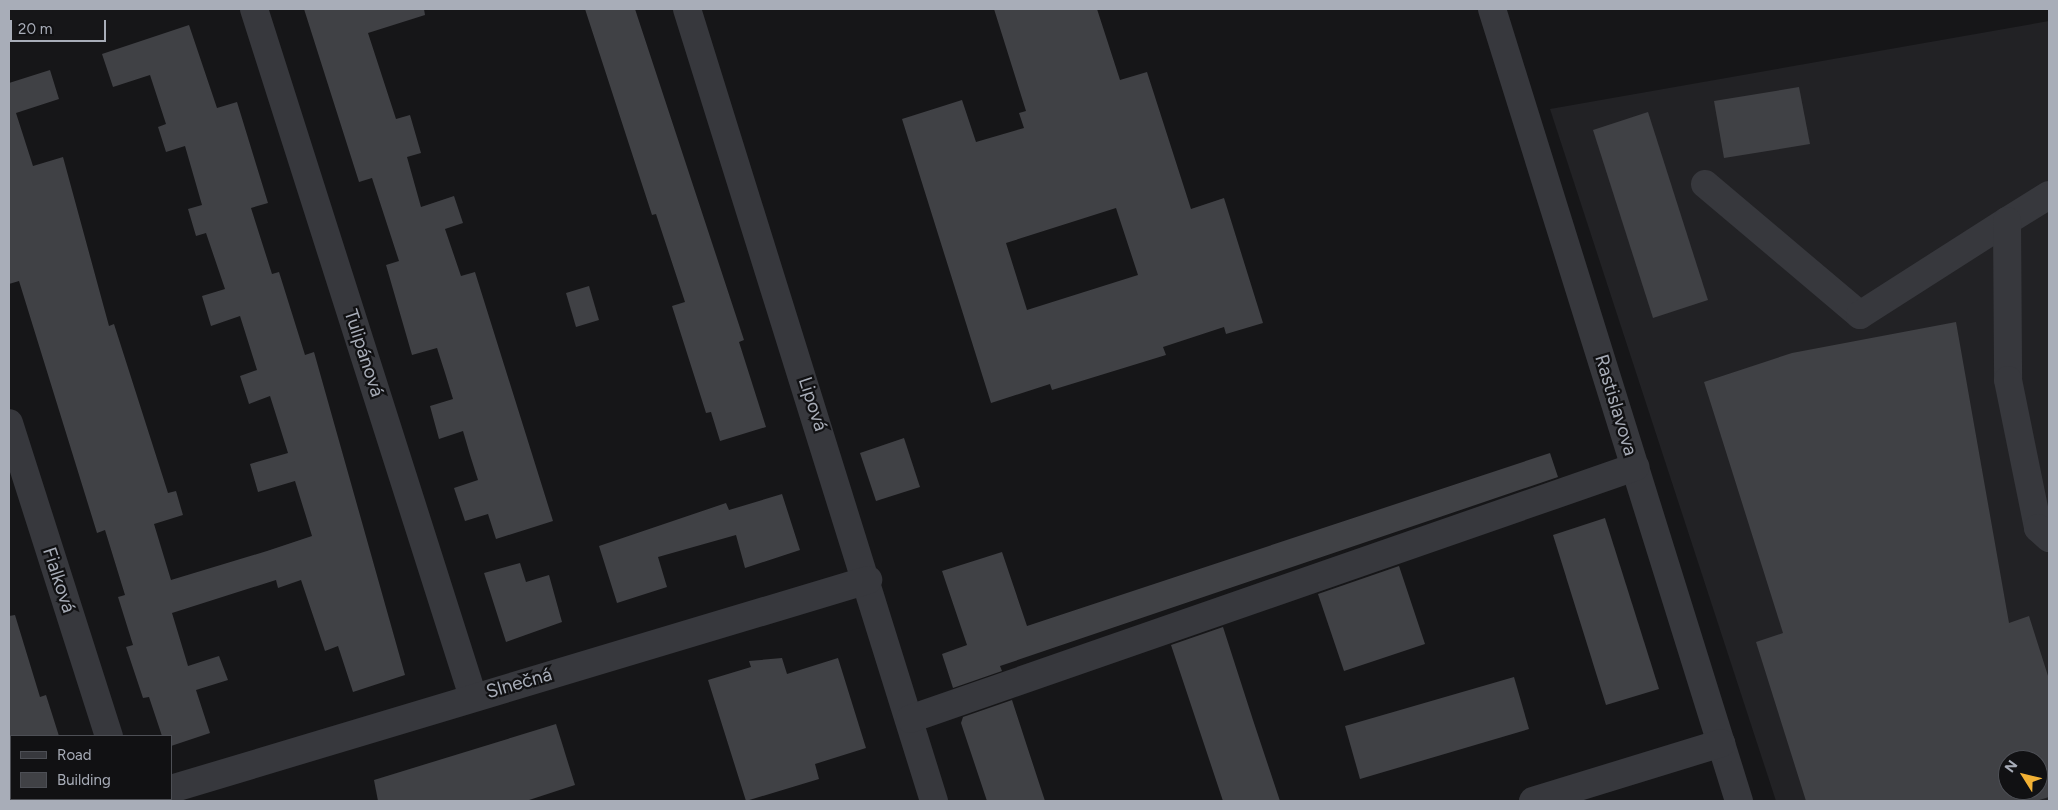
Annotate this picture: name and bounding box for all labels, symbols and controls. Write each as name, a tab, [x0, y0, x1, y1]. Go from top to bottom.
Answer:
scale bar	[12, 10, 109, 42]
text: 20 m	[18, 20, 52, 38]
street label: Tulipánová	[339, 306, 389, 400]
street label: Rastislavova	[1590, 352, 1642, 458]
street label: Lipová	[794, 374, 832, 434]
street label: Fialková	[38, 544, 80, 616]
street label: Slnečná	[483, 663, 555, 703]
legend	[10, 735, 172, 800]
text: Road	[57, 746, 92, 764]
north arrow	[1998, 750, 2048, 800]
text: N	[2001, 757, 2021, 776]
text: Building	[57, 771, 111, 789]

